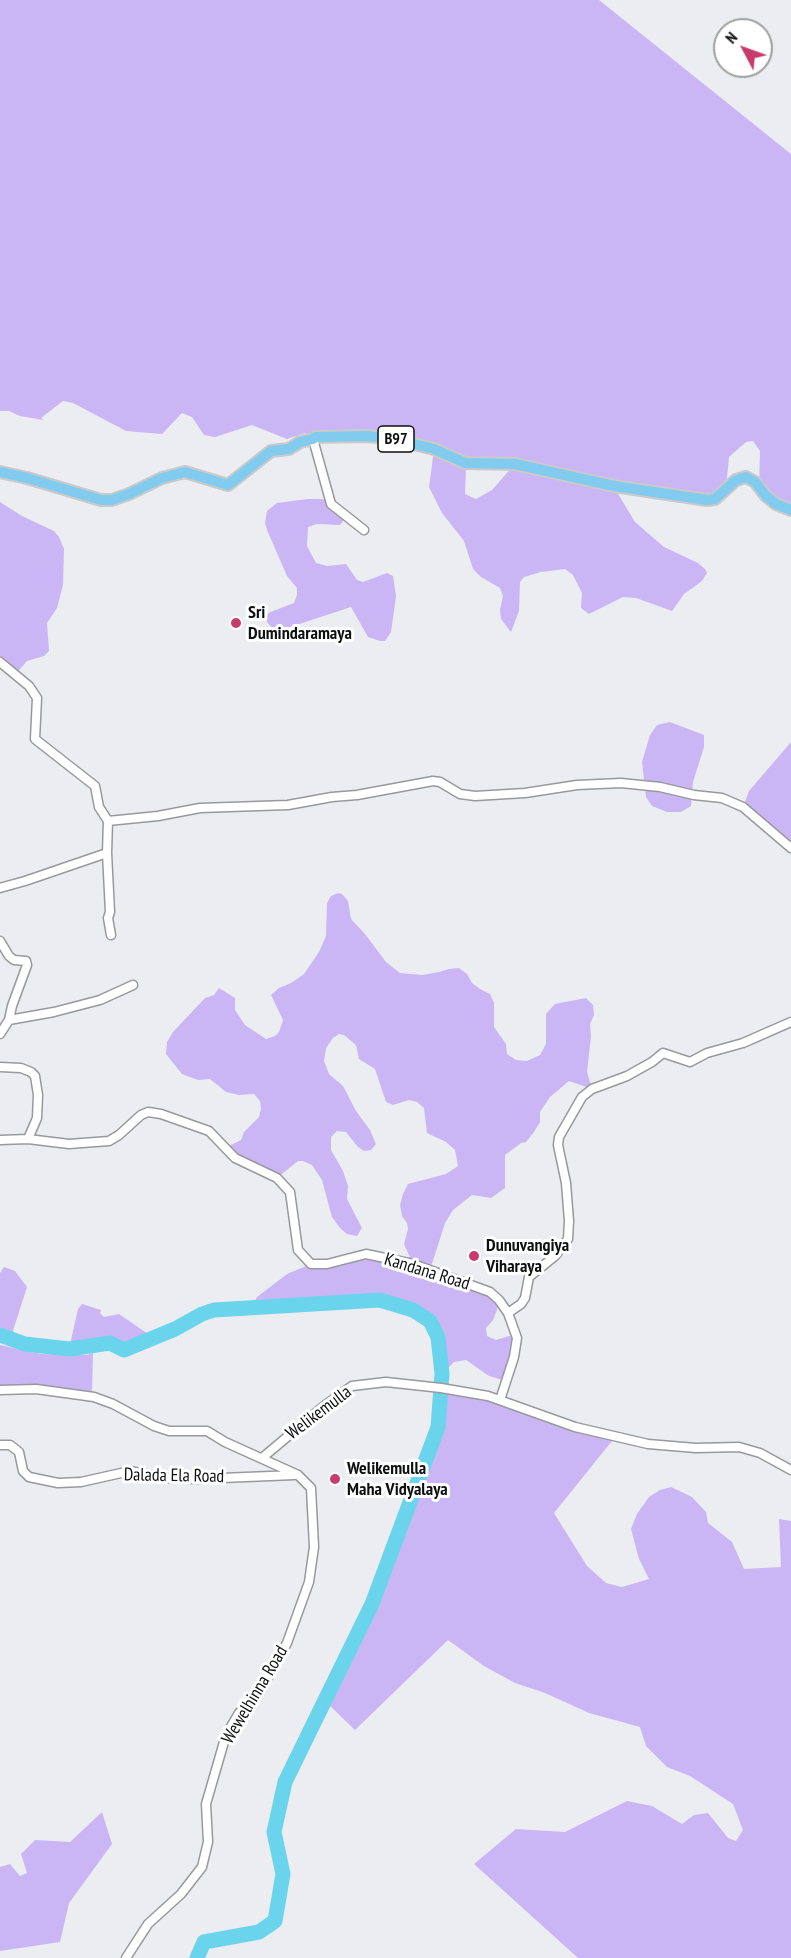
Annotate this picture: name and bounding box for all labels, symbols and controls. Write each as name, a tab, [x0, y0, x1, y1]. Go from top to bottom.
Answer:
north arrow	[713, 18, 773, 78]
text: N	[721, 28, 741, 47]
road number: B97	[378, 426, 414, 452]
place label: Sri Dumindaramaya	[248, 602, 352, 644]
marker: Sri Dumindaramaya	[229, 616, 243, 630]
place label: Dunuvangiya Viharaya	[486, 1235, 569, 1278]
street label: Kandana Road	[382, 1249, 472, 1295]
marker: Dunuvangiya Viharaya	[467, 1249, 481, 1263]
street label: Welikemulla	[282, 1381, 356, 1445]
place label: Welikemulla Maha Vidyalaya	[347, 1458, 448, 1500]
street label: Dalada Ela Road	[124, 1464, 224, 1488]
marker: Welikemulla Maha Vidyalaya	[328, 1472, 342, 1486]
street label: Wewelhinna Road	[217, 1642, 293, 1748]

